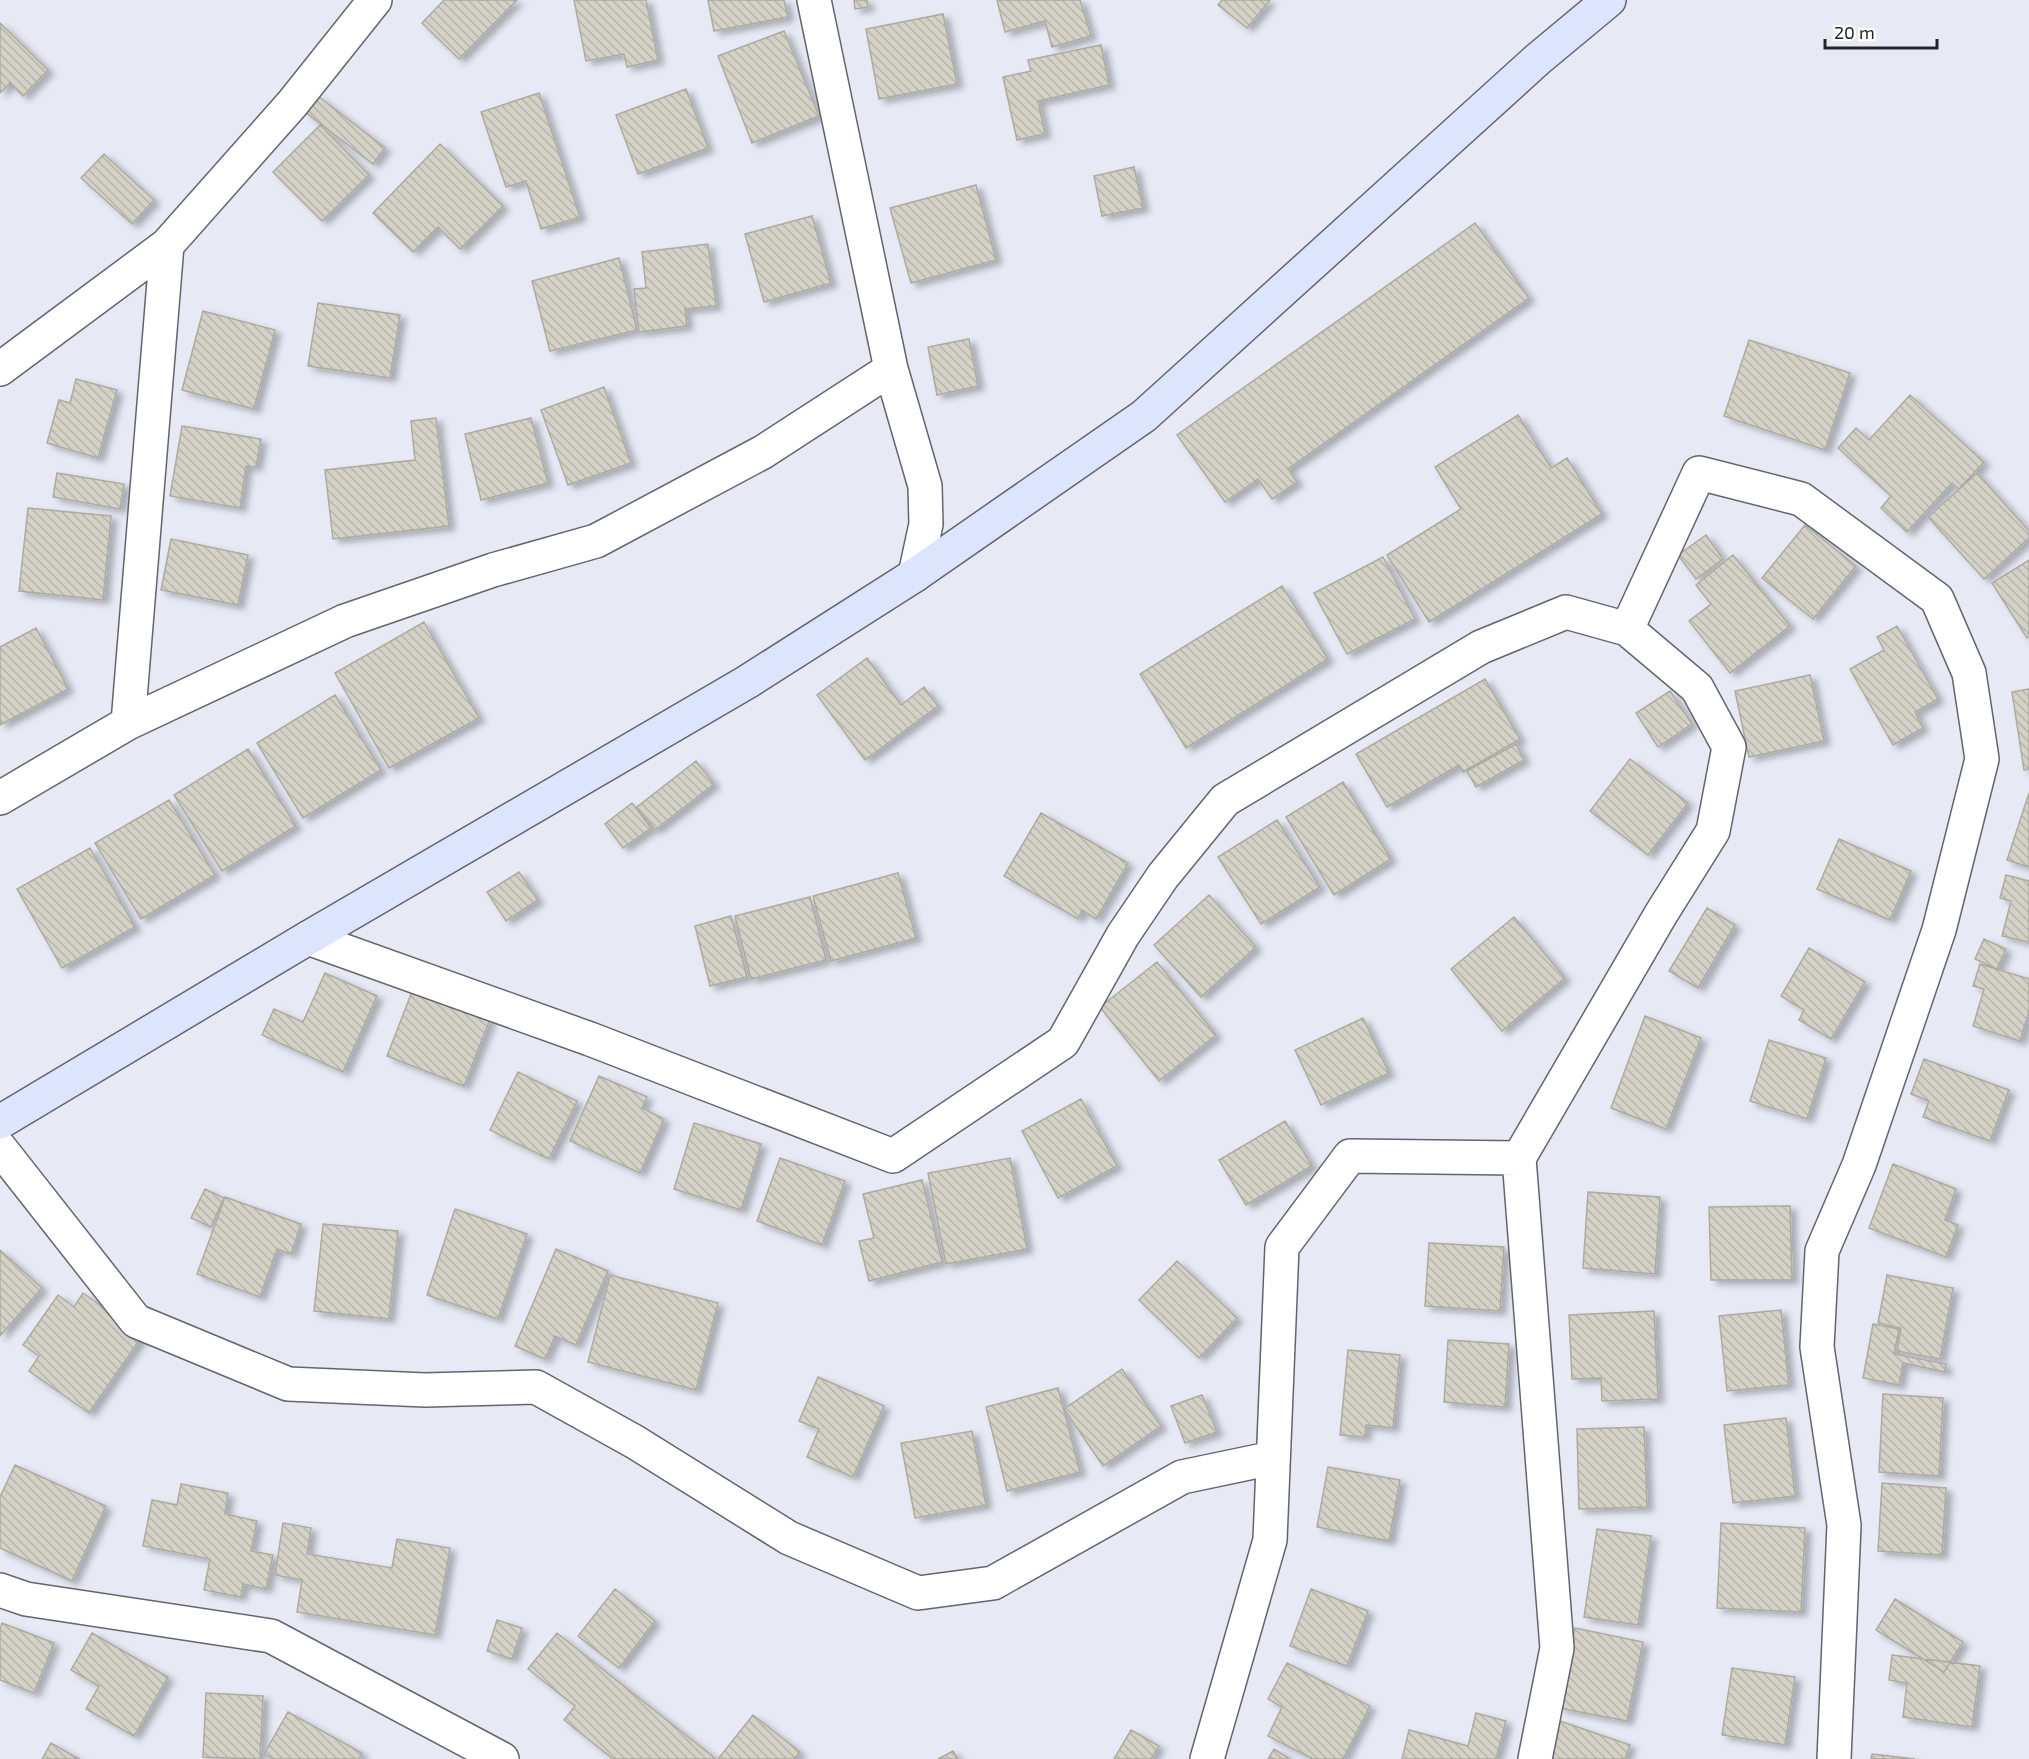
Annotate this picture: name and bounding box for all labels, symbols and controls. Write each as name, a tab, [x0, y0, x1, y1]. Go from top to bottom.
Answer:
scale bar	[1825, 12, 1938, 50]
text: 20 m	[1834, 21, 1875, 43]

